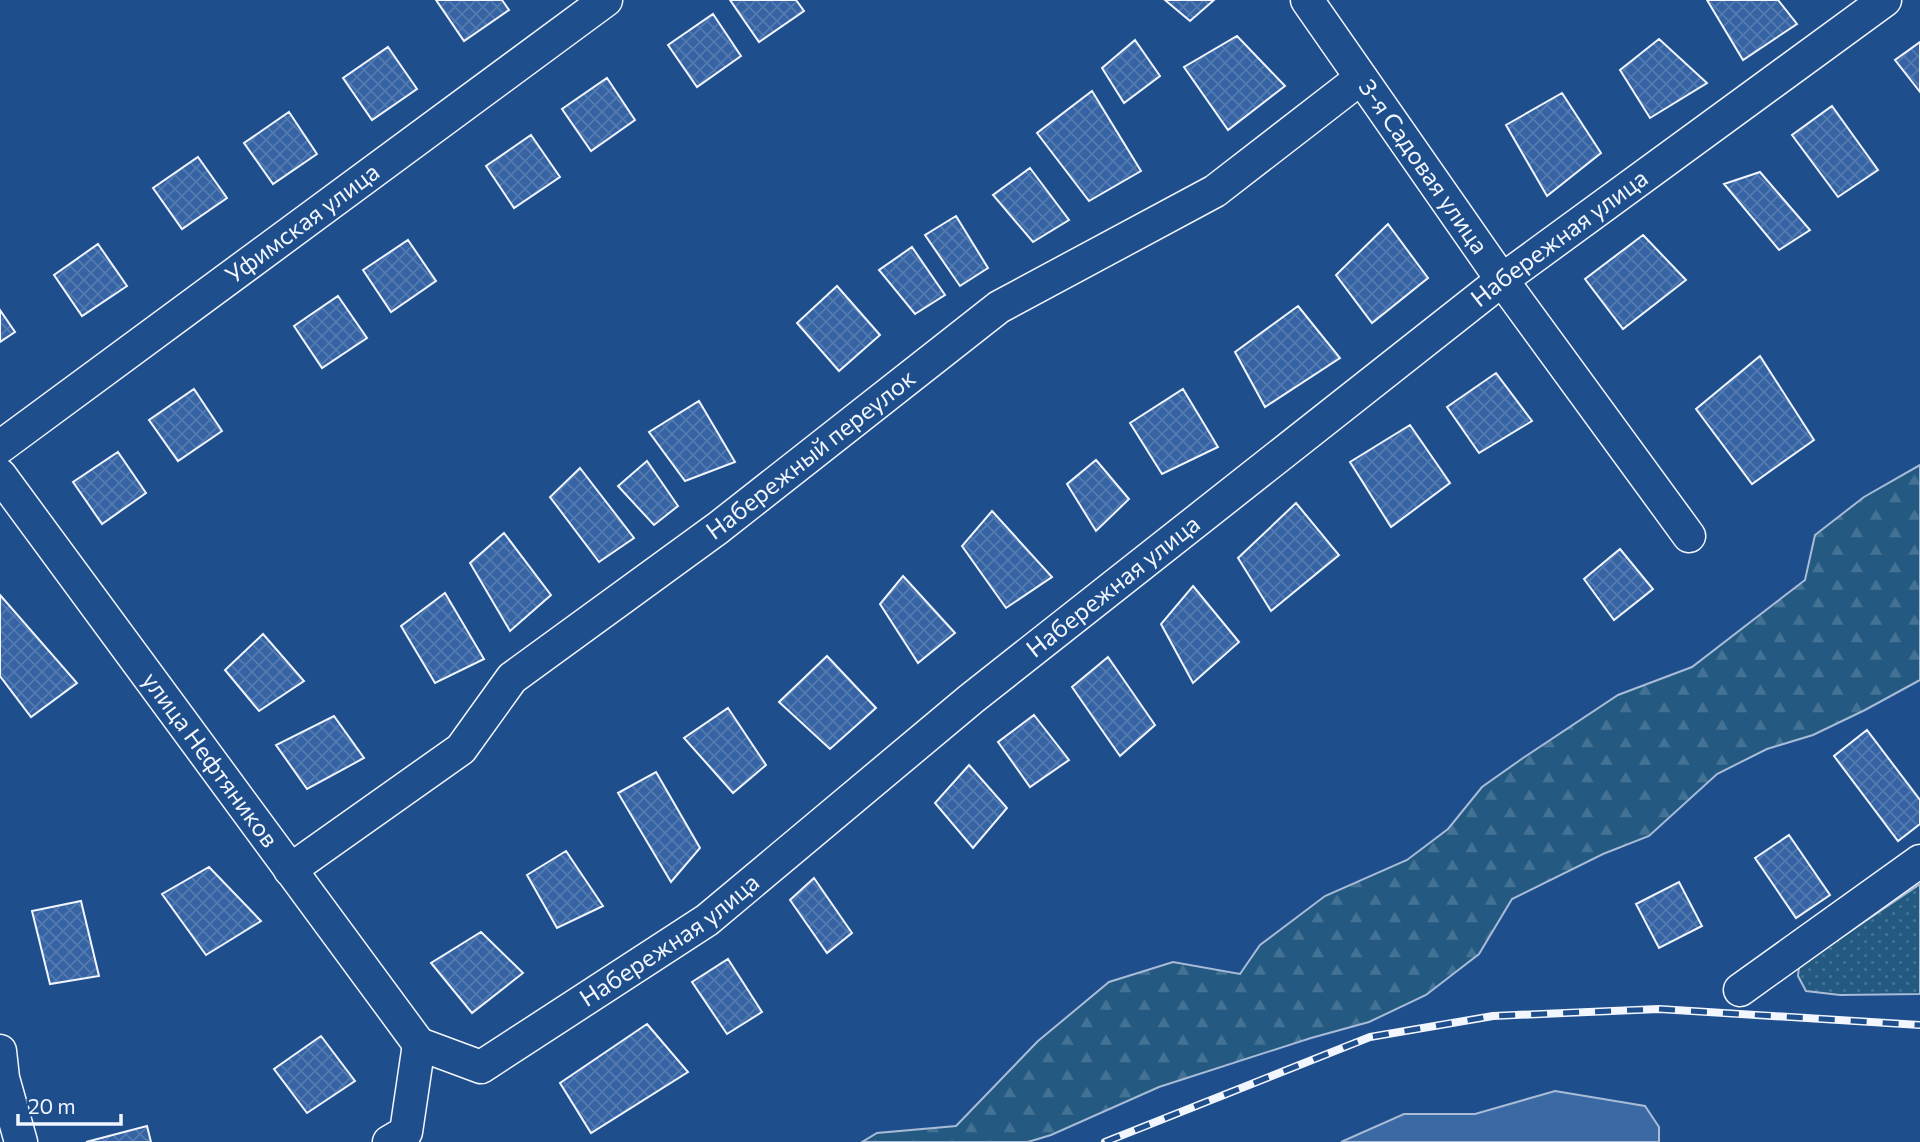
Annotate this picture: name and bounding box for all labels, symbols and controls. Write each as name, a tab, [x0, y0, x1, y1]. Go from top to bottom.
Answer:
street label: 3-я Садовая улица	[1353, 73, 1495, 259]
street label: Уфимская улица	[219, 156, 384, 289]
street label: Набережная улица	[1464, 163, 1653, 312]
street label: Набережный переулок	[700, 362, 921, 545]
street label: Набережная улица	[1020, 508, 1205, 663]
street label: улица Нефтяников	[137, 666, 285, 852]
street label: Набережная улица	[574, 867, 764, 1012]
scale bar	[18, 1082, 121, 1126]
text: 20 m	[28, 1093, 76, 1118]

